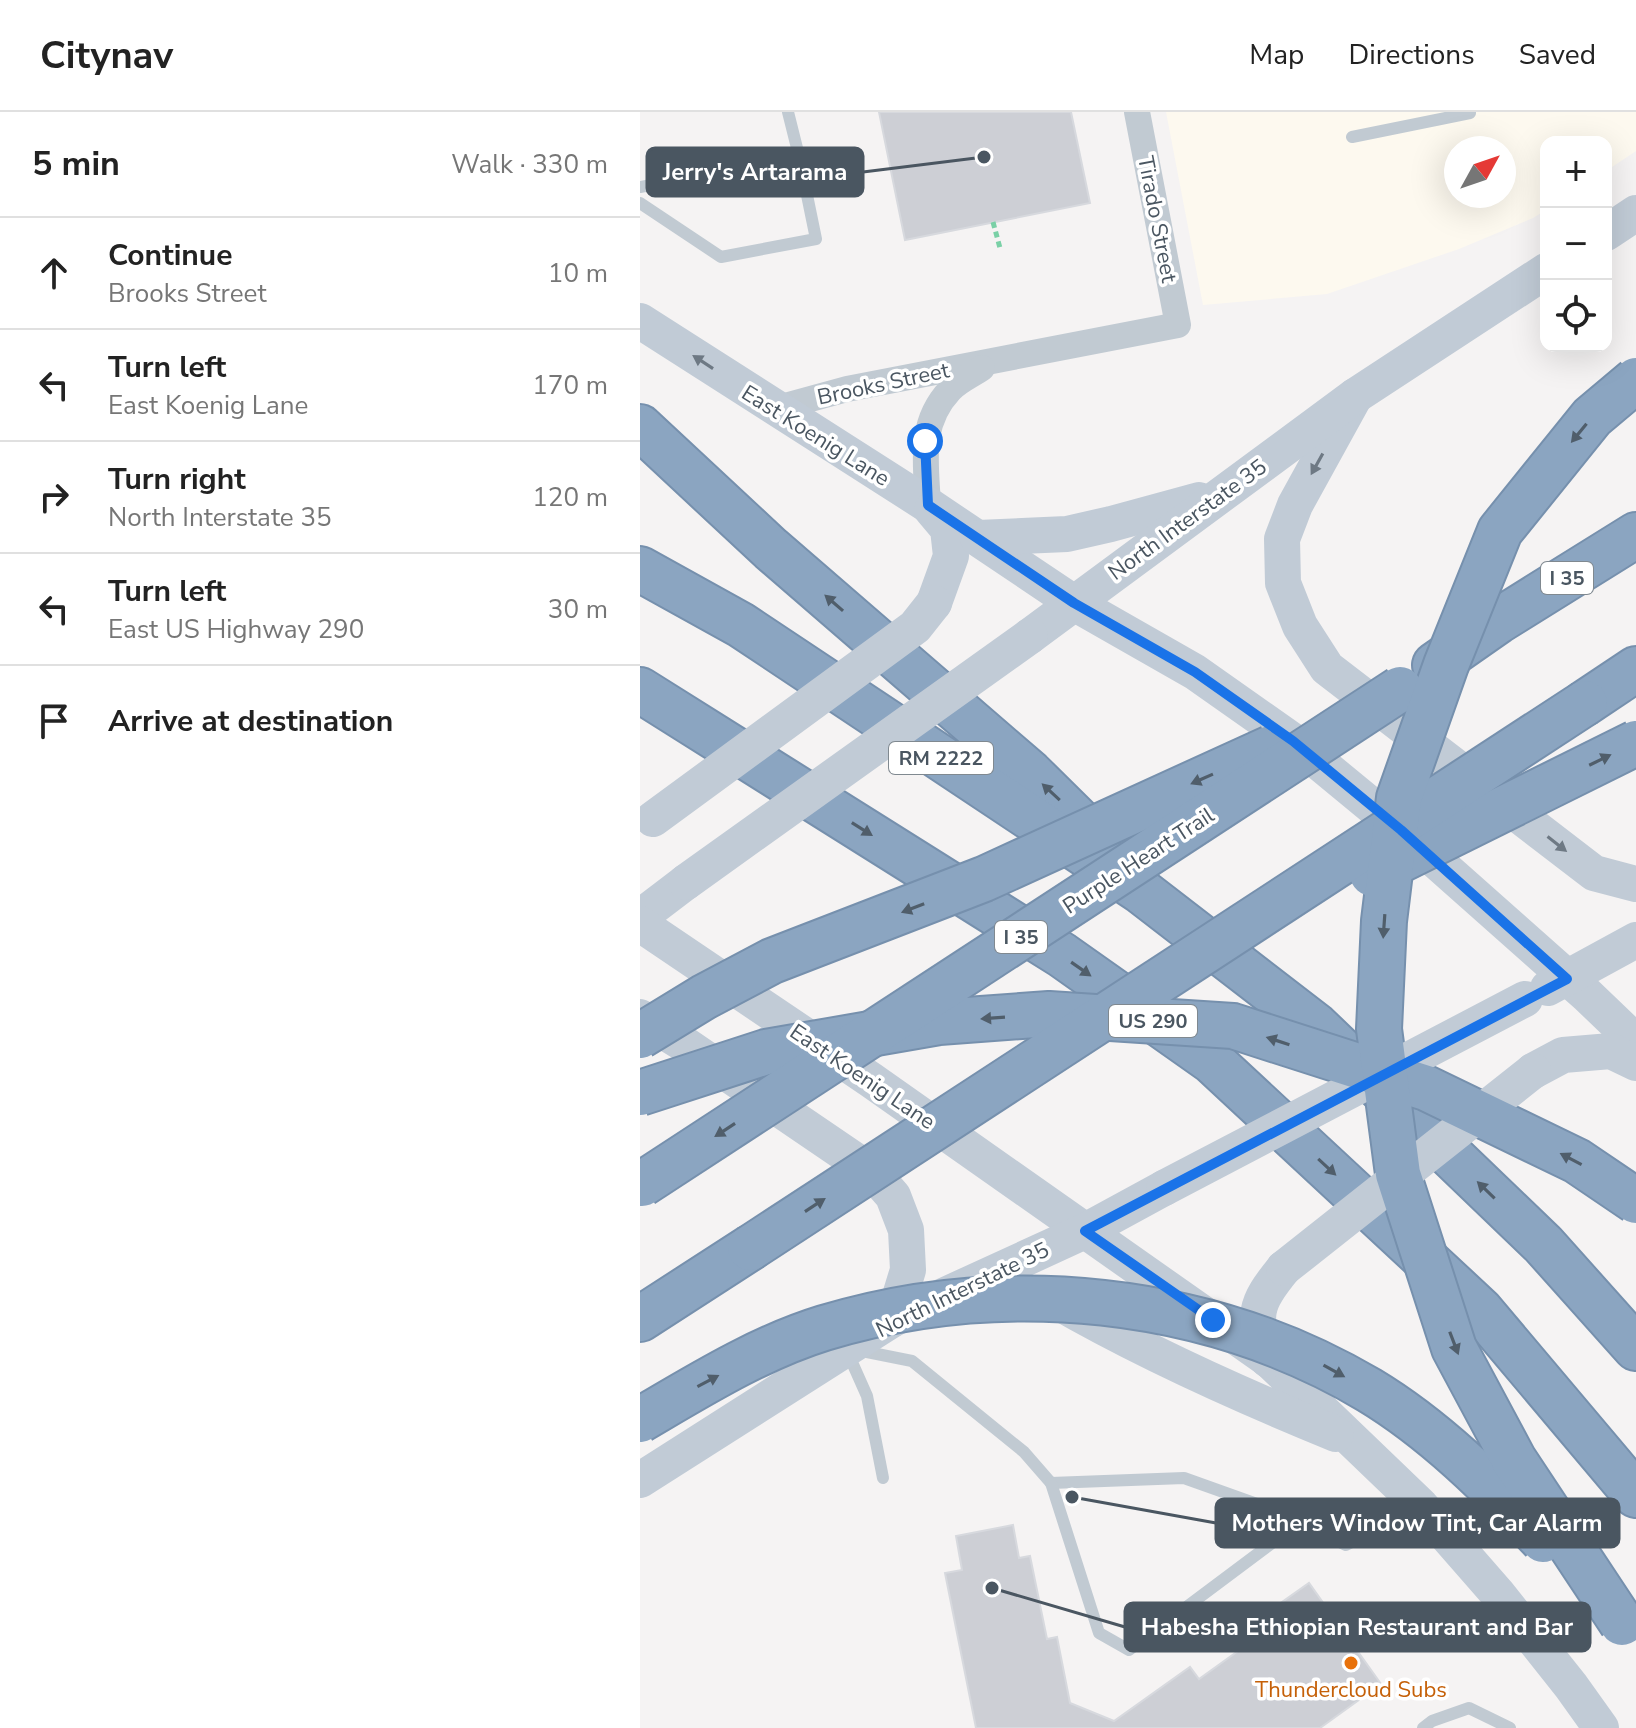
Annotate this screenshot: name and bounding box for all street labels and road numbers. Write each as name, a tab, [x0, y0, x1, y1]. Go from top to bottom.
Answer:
street label: Tirado Street	[1130, 153, 1184, 285]
street label: Brooks Street	[814, 355, 952, 413]
street label: East Koenig Lane	[736, 378, 895, 493]
street label: North Interstate 35	[1102, 452, 1273, 588]
road number: I 35	[1541, 562, 1593, 594]
road number: RM 2222	[889, 742, 993, 774]
street label: Purple Heart Trail	[1057, 800, 1221, 921]
road number: I 35	[995, 921, 1047, 953]
road number: US 290	[1109, 1005, 1197, 1037]
street label: East Koenig Lane	[784, 1017, 941, 1137]
street label: North Interstate 35	[871, 1235, 1054, 1345]

